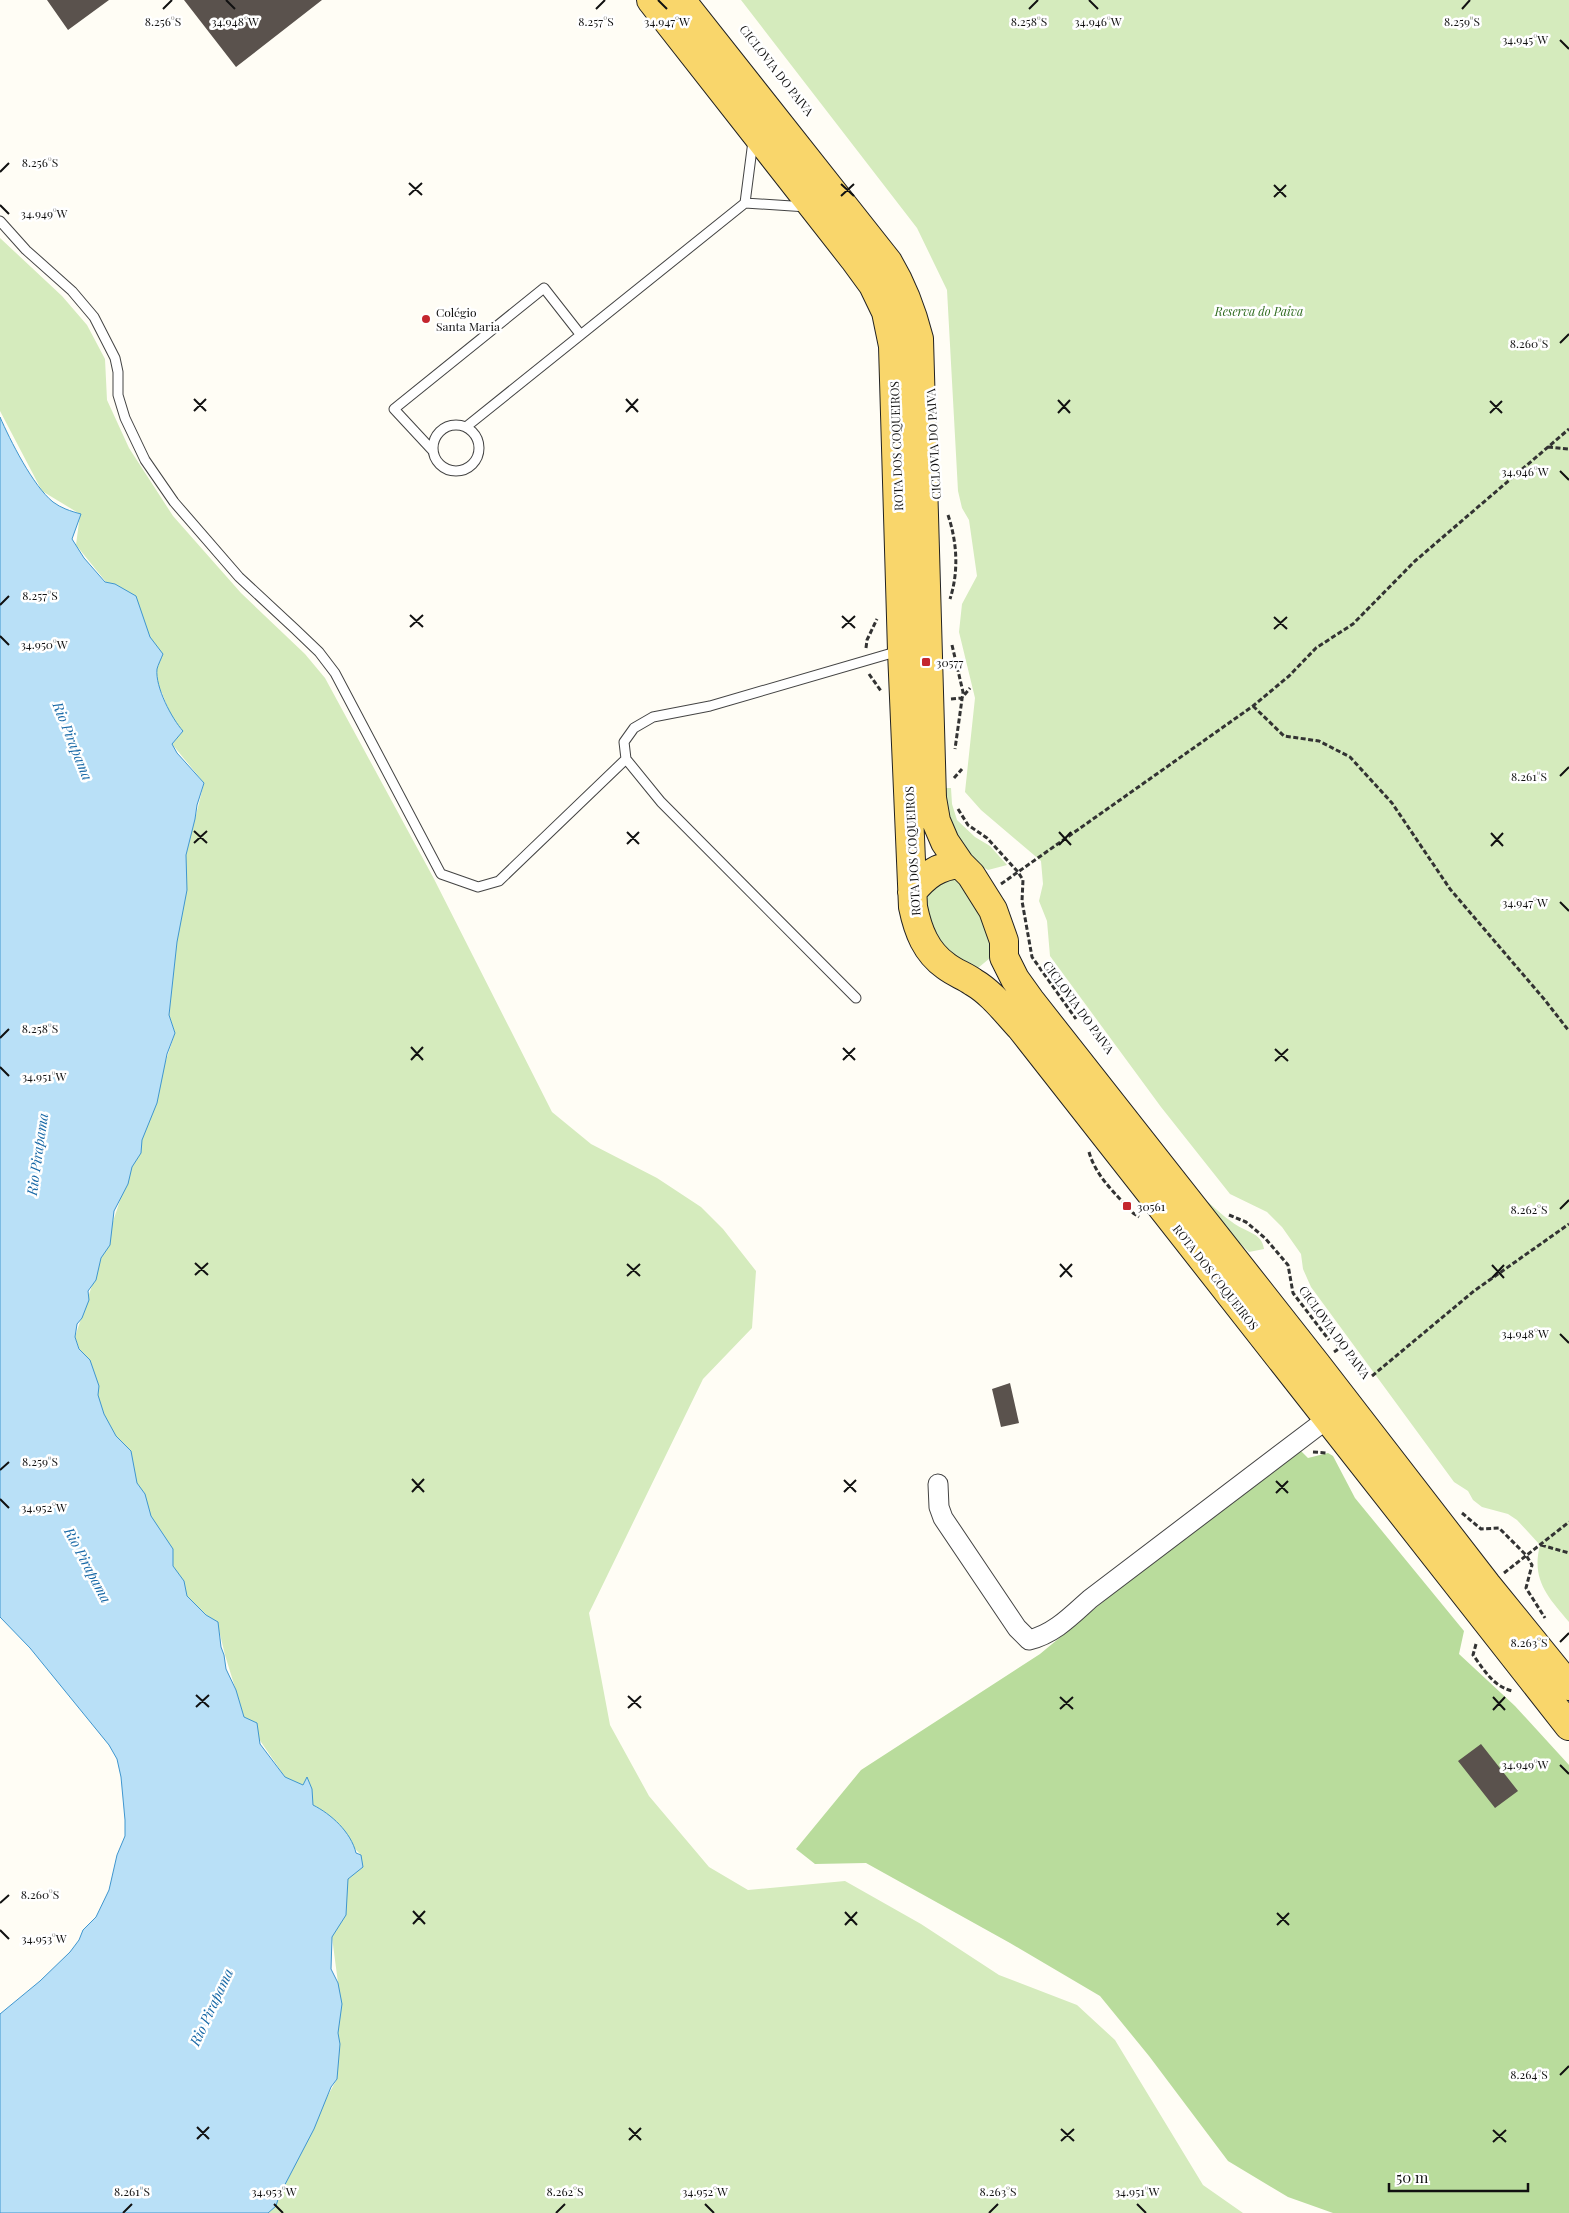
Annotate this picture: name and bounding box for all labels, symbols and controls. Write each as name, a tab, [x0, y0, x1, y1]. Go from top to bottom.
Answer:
text: 8.256°S	[145, 13, 181, 29]
text: 34.948°W	[211, 13, 259, 29]
text: 8.257°S	[578, 13, 614, 29]
text: 34.947°W	[644, 13, 690, 29]
text: 8.258°S	[1011, 13, 1047, 29]
text: 34.946°W	[1074, 13, 1122, 29]
text: 8.259°S	[1444, 13, 1480, 29]
street label: CICLOVIA DO PAIVA	[736, 21, 818, 119]
text: 34.945°W	[1502, 31, 1548, 47]
text: 8.256°S	[22, 154, 58, 170]
text: 34.949°W	[21, 205, 68, 221]
park label: Reserva do Paiva	[1214, 303, 1303, 319]
place label: Colégio Santa Maria	[436, 304, 500, 334]
marker: Colégio Santa Maria	[420, 313, 432, 325]
text: 8.260°S	[1510, 335, 1548, 351]
street label: ROTA DOS COQUEIROS	[886, 381, 906, 511]
street label: CICLOVIA DO PAIVA	[922, 388, 944, 500]
text: 34.946°W	[1501, 463, 1549, 479]
text: 8.257°S	[22, 587, 58, 603]
text: 34.950°W	[20, 636, 68, 652]
place label: 30577	[936, 654, 963, 670]
marker: 30577	[920, 656, 932, 668]
water label: Rio Pirapama	[48, 698, 97, 783]
text: 8.261°S	[1511, 768, 1547, 784]
street label: ROTA DOS COQUEIROS	[901, 786, 923, 916]
text: 34.947°W	[1502, 894, 1548, 910]
street label: CICLOVIA DO PAIVA	[1040, 957, 1118, 1057]
text: 8.258°S	[22, 1020, 58, 1036]
text: 34.951°W	[22, 1068, 66, 1084]
water label: Rio Pirapama	[22, 1112, 52, 1197]
place label: 30561	[1137, 1198, 1166, 1214]
marker: 30561	[1121, 1200, 1133, 1212]
text: 8.262°S	[1510, 1201, 1548, 1217]
street label: ROTA DOS COQUEIROS	[1170, 1221, 1262, 1333]
street label: CICLOVIA DO PAIVA	[1296, 1282, 1374, 1382]
text: 34.948°W	[1501, 1325, 1549, 1341]
text: 8.259°S	[22, 1453, 58, 1469]
text: 34.952°W	[21, 1499, 67, 1515]
water label: Rio Pirapama	[60, 1523, 116, 1606]
text: 8.263°S	[1511, 1634, 1547, 1650]
text: 34.949°W	[1502, 1756, 1549, 1772]
text: 8.260°S	[21, 1886, 59, 1902]
text: 34.953°W	[21, 1930, 67, 1946]
water label: Rio Pirapama	[184, 1965, 237, 2050]
text: 8.264°S	[1510, 2066, 1548, 2082]
scale bar	[1389, 2160, 1528, 2192]
text: 50 m	[1396, 2167, 1429, 2187]
text: 8.261°S	[114, 2183, 150, 2199]
text: 34.953°W	[251, 2183, 297, 2199]
text: 8.262°S	[546, 2183, 584, 2199]
text: 34.952°W	[682, 2183, 728, 2199]
text: 8.263°S	[980, 2183, 1016, 2199]
text: 34.951°W	[1115, 2183, 1159, 2199]

